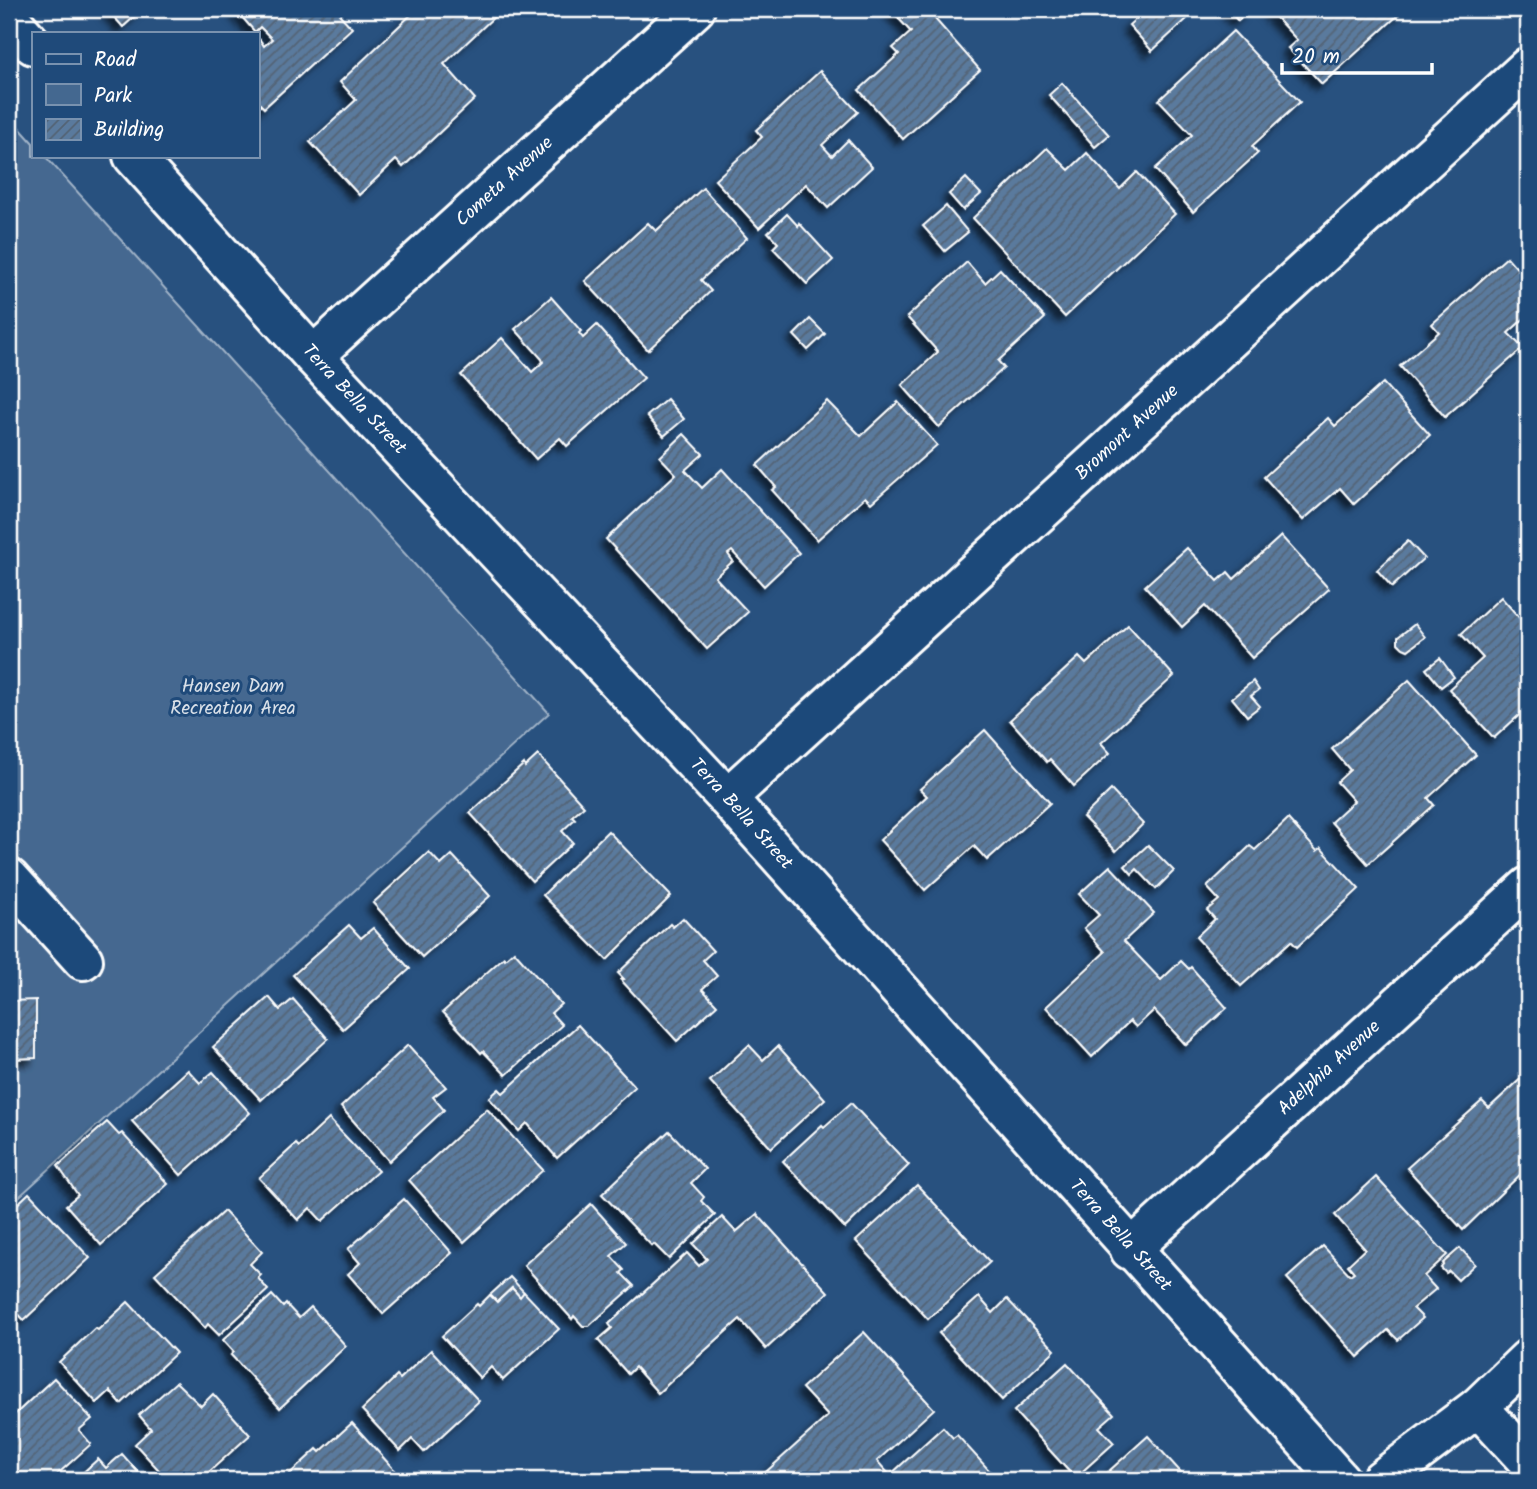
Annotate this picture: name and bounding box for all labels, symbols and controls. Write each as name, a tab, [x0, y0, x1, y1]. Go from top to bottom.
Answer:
legend	[32, 32, 259, 158]
scale bar	[1282, 32, 1432, 76]
text: 20 m	[1292, 41, 1340, 74]
text: Road	[94, 44, 137, 77]
text: Park	[94, 80, 132, 113]
text: Building	[94, 114, 164, 147]
street label: Cometa Avenue	[449, 129, 561, 235]
street label: Terra Bella Street	[294, 337, 414, 463]
street label: Bromont Avenue	[1069, 377, 1186, 488]
park label: Hansen Dam Recreation Area	[170, 672, 296, 724]
street label: Terra Bella Street	[682, 751, 801, 877]
street label: Adelphia Avenue	[1271, 1013, 1388, 1123]
street label: Terra Bella Street	[1061, 1172, 1180, 1299]

